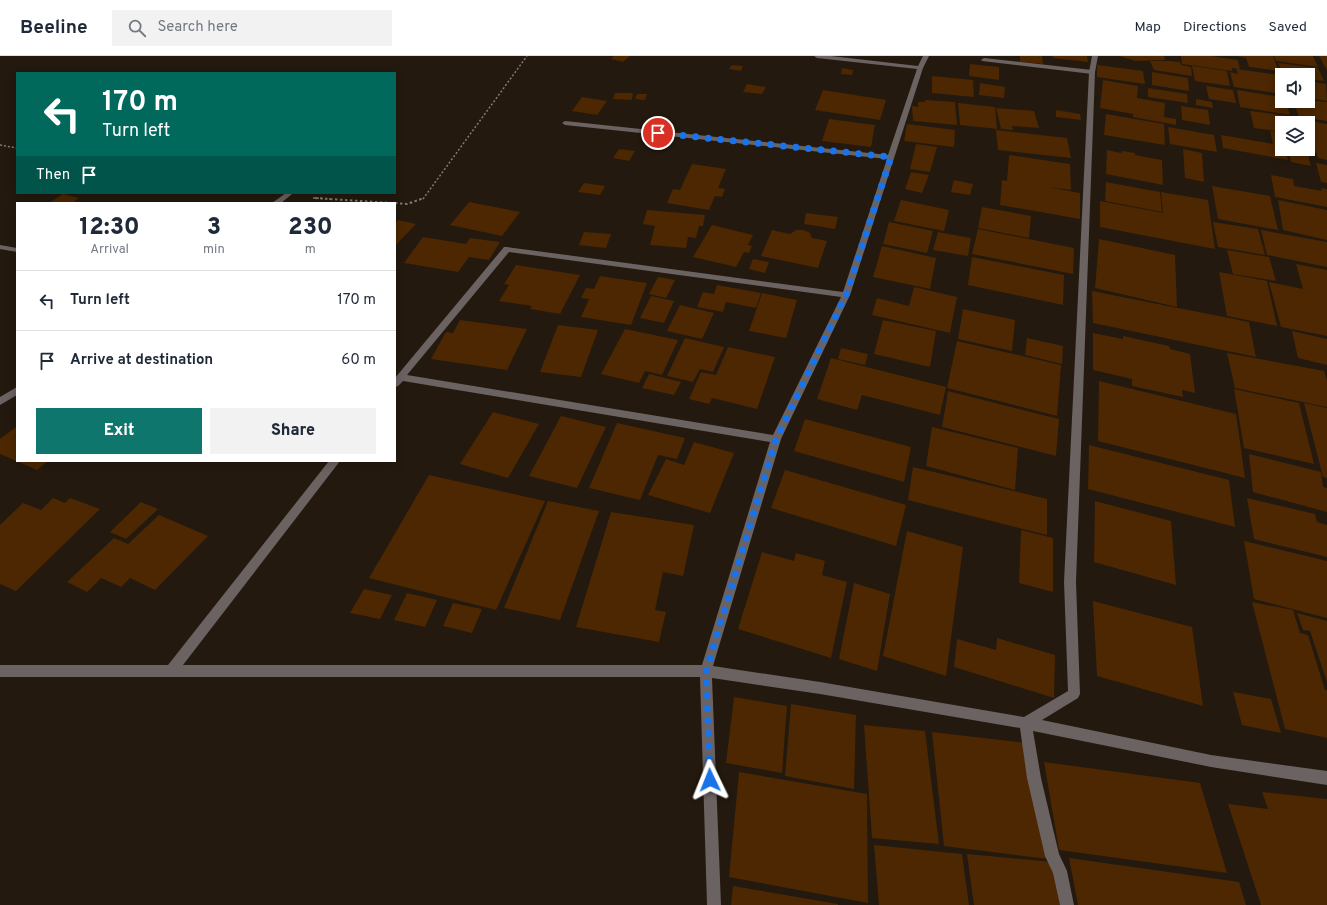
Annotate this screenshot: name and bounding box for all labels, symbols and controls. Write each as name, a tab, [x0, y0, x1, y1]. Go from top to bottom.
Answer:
search box	[112, 10, 392, 46]
text: Beeline	[20, 16, 88, 40]
icon: search	[126, 17, 148, 39]
text: Search here	[158, 18, 238, 37]
text: Map	[1135, 19, 1161, 36]
text: Directions	[1183, 19, 1247, 36]
text: Saved	[1269, 19, 1307, 36]
map controls	[1275, 68, 1315, 156]
button: sound	[1275, 68, 1315, 108]
text: 170 m	[102, 85, 178, 121]
icon: left	[36, 88, 88, 140]
pin	[641, 116, 675, 150]
button: layers	[1275, 116, 1315, 156]
text: Turn left	[102, 120, 170, 143]
icon: arrive	[647, 122, 669, 144]
icon: arrive	[78, 164, 100, 186]
text: Then	[36, 166, 70, 185]
text: 12:30	[79, 213, 140, 243]
text: 3	[207, 213, 221, 243]
text: 230	[288, 213, 333, 243]
text: Arrival	[90, 242, 129, 258]
text: min	[203, 242, 225, 258]
text: m	[305, 242, 316, 258]
icon: left	[36, 290, 58, 312]
text: Turn left	[70, 291, 130, 310]
text: 170 m	[337, 291, 376, 310]
icon: arrive	[36, 350, 58, 372]
text: Arrive at destination	[70, 351, 213, 370]
text: 60 m	[341, 351, 376, 370]
button: Exit	[36, 408, 202, 454]
button: Share	[210, 408, 376, 454]
position arrow	[689, 759, 731, 801]

